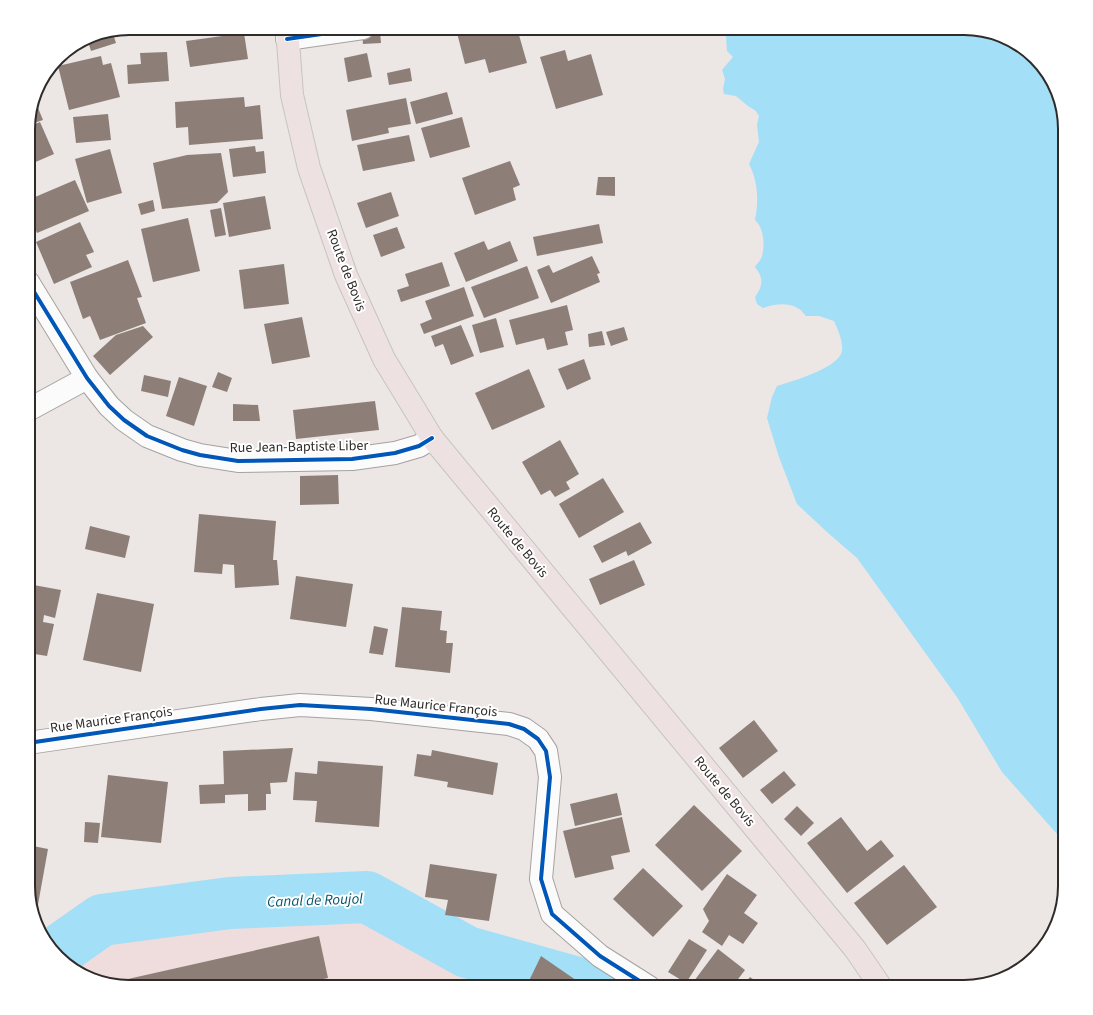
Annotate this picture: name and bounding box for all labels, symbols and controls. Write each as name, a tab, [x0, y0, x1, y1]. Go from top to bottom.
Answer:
street label: Route de Bovis	[321, 226, 371, 314]
street label: Rue Jean-Baptiste Liber	[230, 436, 369, 458]
street label: Route de Bovis	[482, 503, 553, 582]
street label: Rue Maurice François	[374, 690, 498, 722]
street label: Rue Maurice François	[49, 701, 174, 738]
street label: Route de Bovis	[689, 752, 760, 831]
water label: Canal de Roujol	[267, 888, 364, 913]

